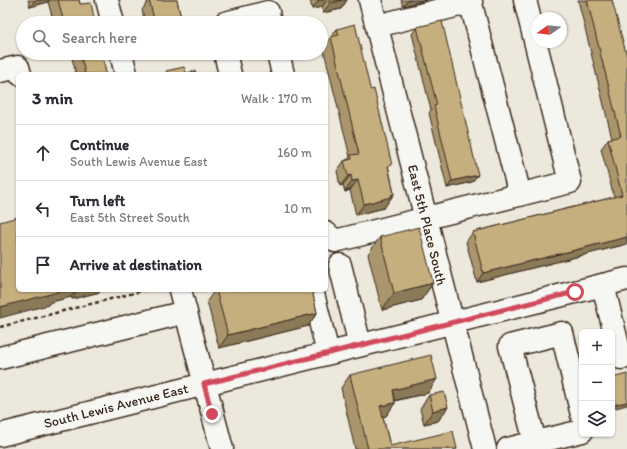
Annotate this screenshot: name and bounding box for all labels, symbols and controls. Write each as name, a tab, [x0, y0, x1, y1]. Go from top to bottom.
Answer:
north arrow	[531, 12, 567, 48]
search box	[16, 16, 328, 60]
icon: search	[30, 27, 52, 49]
text: Search here	[62, 29, 137, 47]
text: 3 min	[32, 88, 73, 108]
text: Walk · 170 m	[241, 91, 312, 106]
text: Continue	[70, 136, 129, 154]
icon: ahead	[32, 142, 54, 164]
text: 160 m	[277, 145, 312, 160]
text: South Lewis Avenue East	[70, 154, 208, 169]
street label: East 5th Place South	[404, 163, 450, 287]
text: Turn left	[70, 192, 125, 210]
icon: left	[32, 198, 54, 220]
text: 10 m	[284, 201, 312, 216]
text: East 5th Street South	[70, 210, 190, 225]
icon: arrive	[32, 254, 54, 276]
text: Arrive at destination	[70, 256, 202, 274]
route start	[566, 283, 584, 301]
map controls	[579, 329, 615, 437]
button: +	[579, 329, 615, 365]
button: −	[579, 365, 615, 401]
street label: South Lewis Avenue East	[42, 380, 190, 432]
button: layers	[579, 401, 615, 437]
route end	[203, 405, 221, 423]

